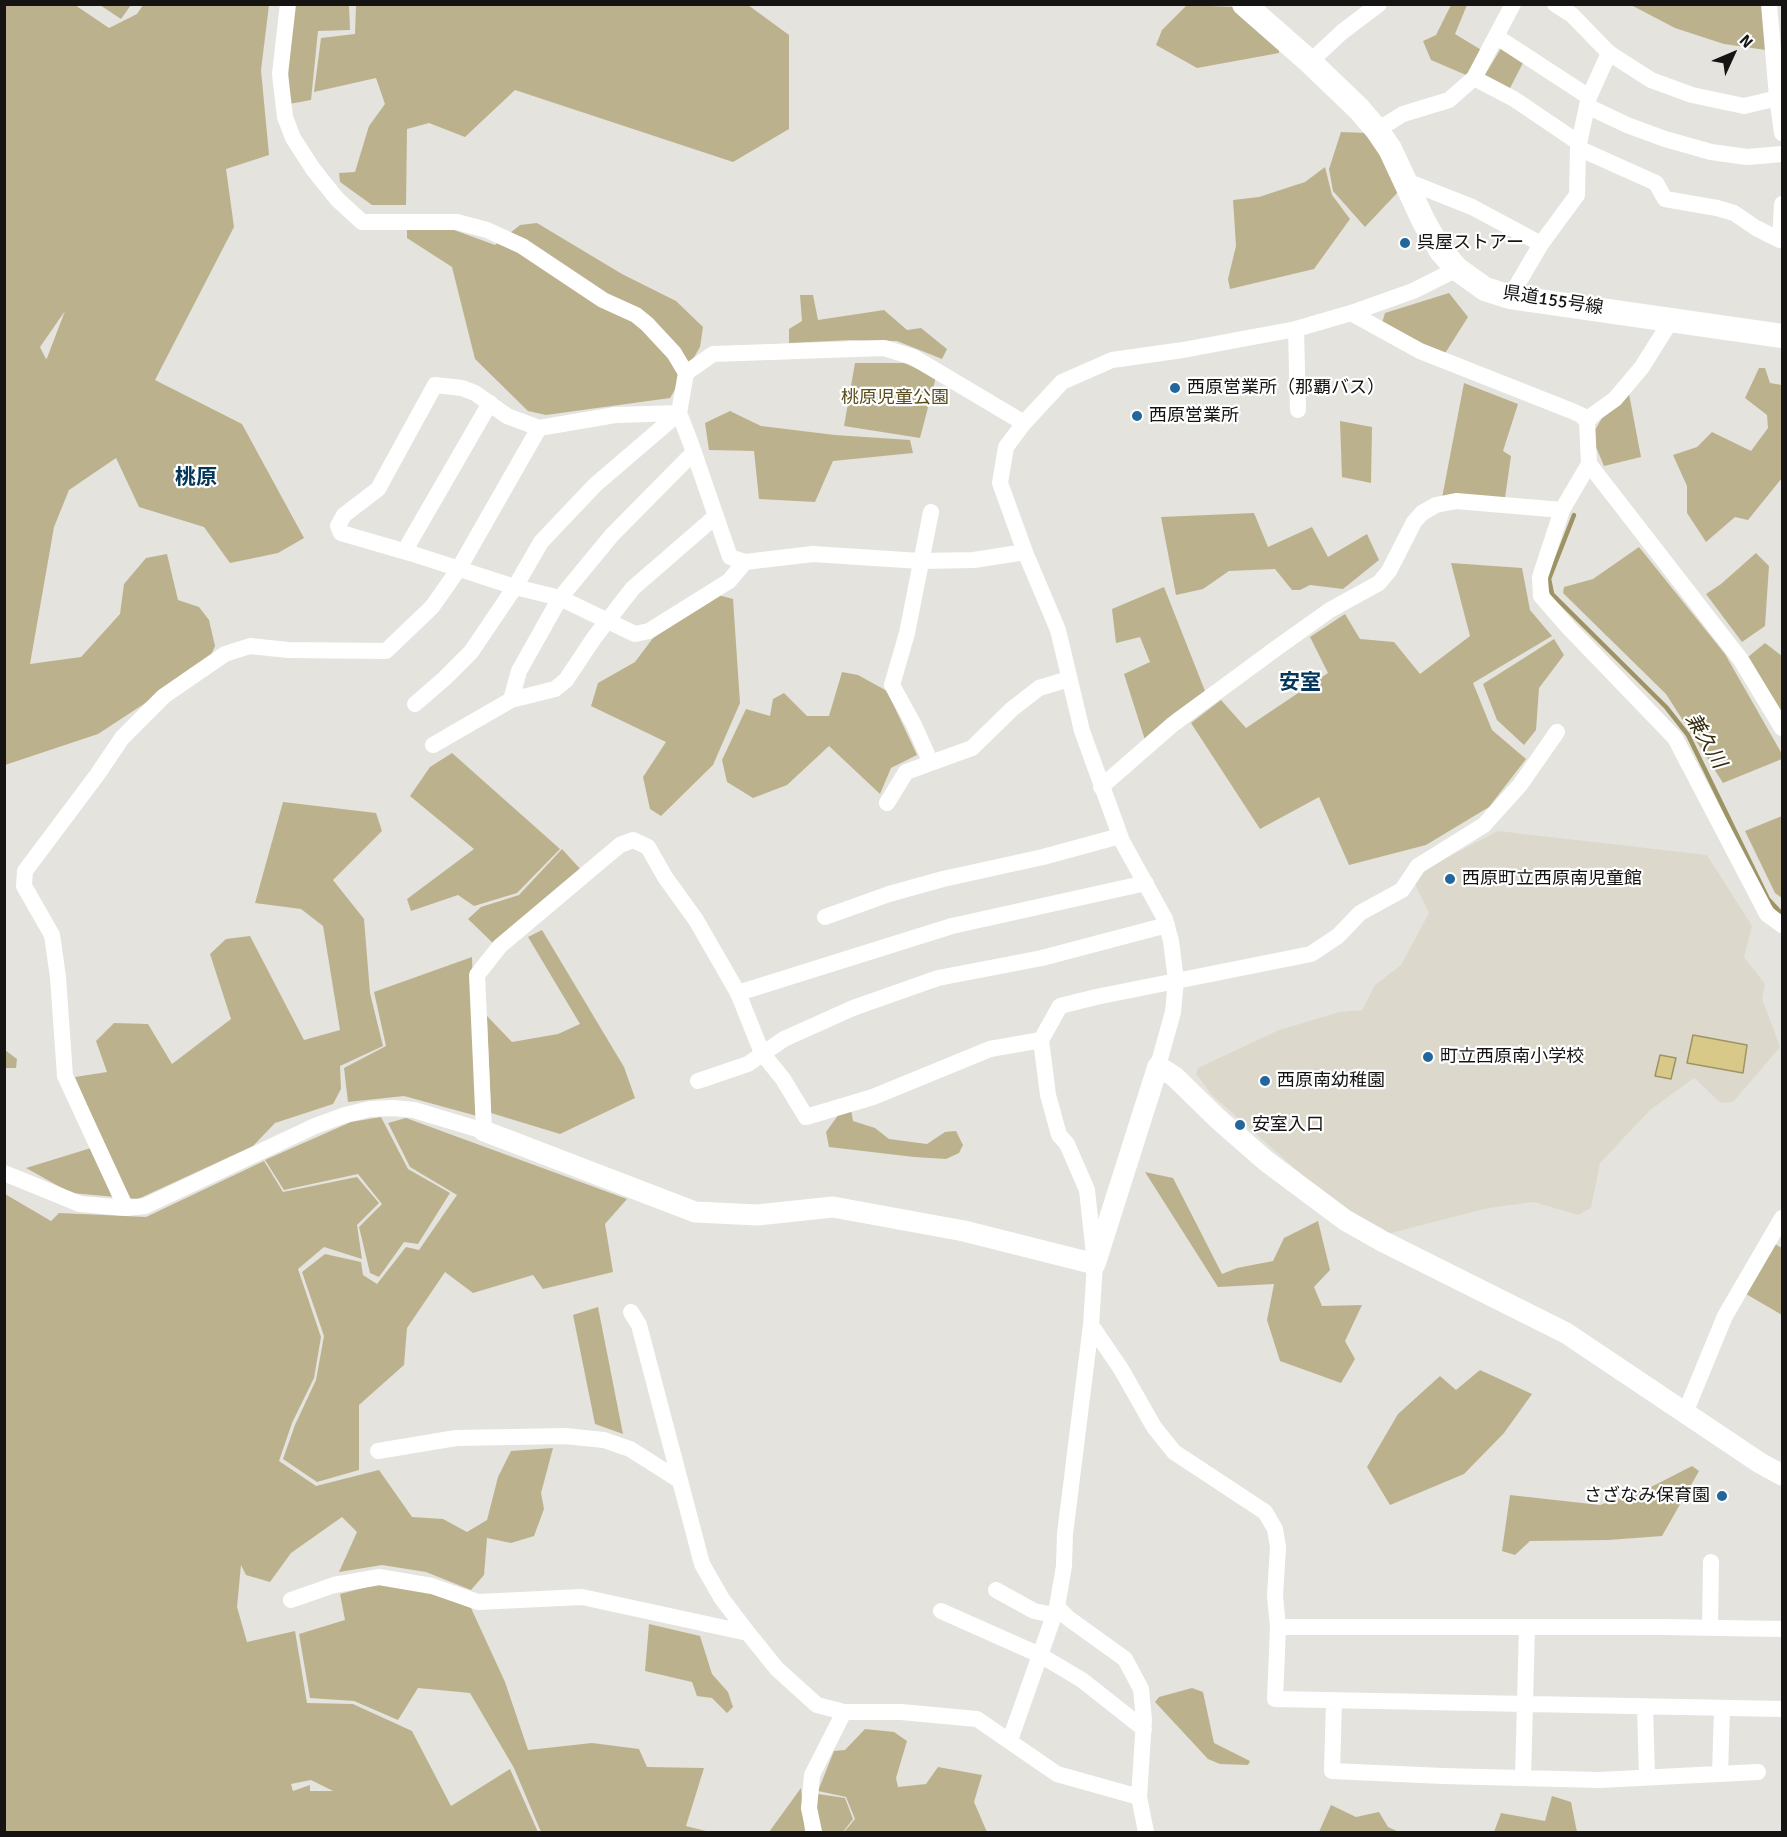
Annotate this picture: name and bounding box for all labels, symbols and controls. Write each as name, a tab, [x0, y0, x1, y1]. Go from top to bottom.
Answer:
north arrow	[1703, 24, 1763, 84]
text: N	[1735, 31, 1757, 52]
place label: 呉屋ストアー	[1417, 232, 1524, 254]
marker: 呉屋ストアー	[1398, 236, 1412, 250]
street label: 県道155号線	[1501, 282, 1605, 320]
place label: 西原営業所（那覇バス）	[1187, 377, 1385, 399]
marker: 西原営業所（那覇バス）	[1168, 381, 1182, 395]
park label: 桃原児童公園	[841, 387, 949, 409]
place label: 西原営業所	[1149, 405, 1239, 427]
marker: 西原営業所	[1130, 409, 1144, 423]
district label: 桃原	[175, 465, 217, 491]
district label: 安室	[1279, 670, 1321, 696]
water label: 兼久川	[1680, 709, 1730, 773]
place label: 西原町立西原南児童館	[1462, 868, 1642, 890]
marker: 西原町立西原南児童館	[1443, 872, 1457, 886]
place label: 町立西原南小学校	[1440, 1046, 1584, 1068]
marker: 町立西原南小学校	[1421, 1050, 1435, 1064]
place label: 西原南幼稚園	[1277, 1070, 1385, 1092]
marker: 西原南幼稚園	[1258, 1074, 1272, 1088]
place label: 安室入口	[1252, 1114, 1324, 1136]
marker: 安室入口	[1233, 1118, 1247, 1132]
place label: さざなみ保育園	[1584, 1485, 1710, 1507]
marker: さざなみ保育園	[1715, 1489, 1729, 1503]

